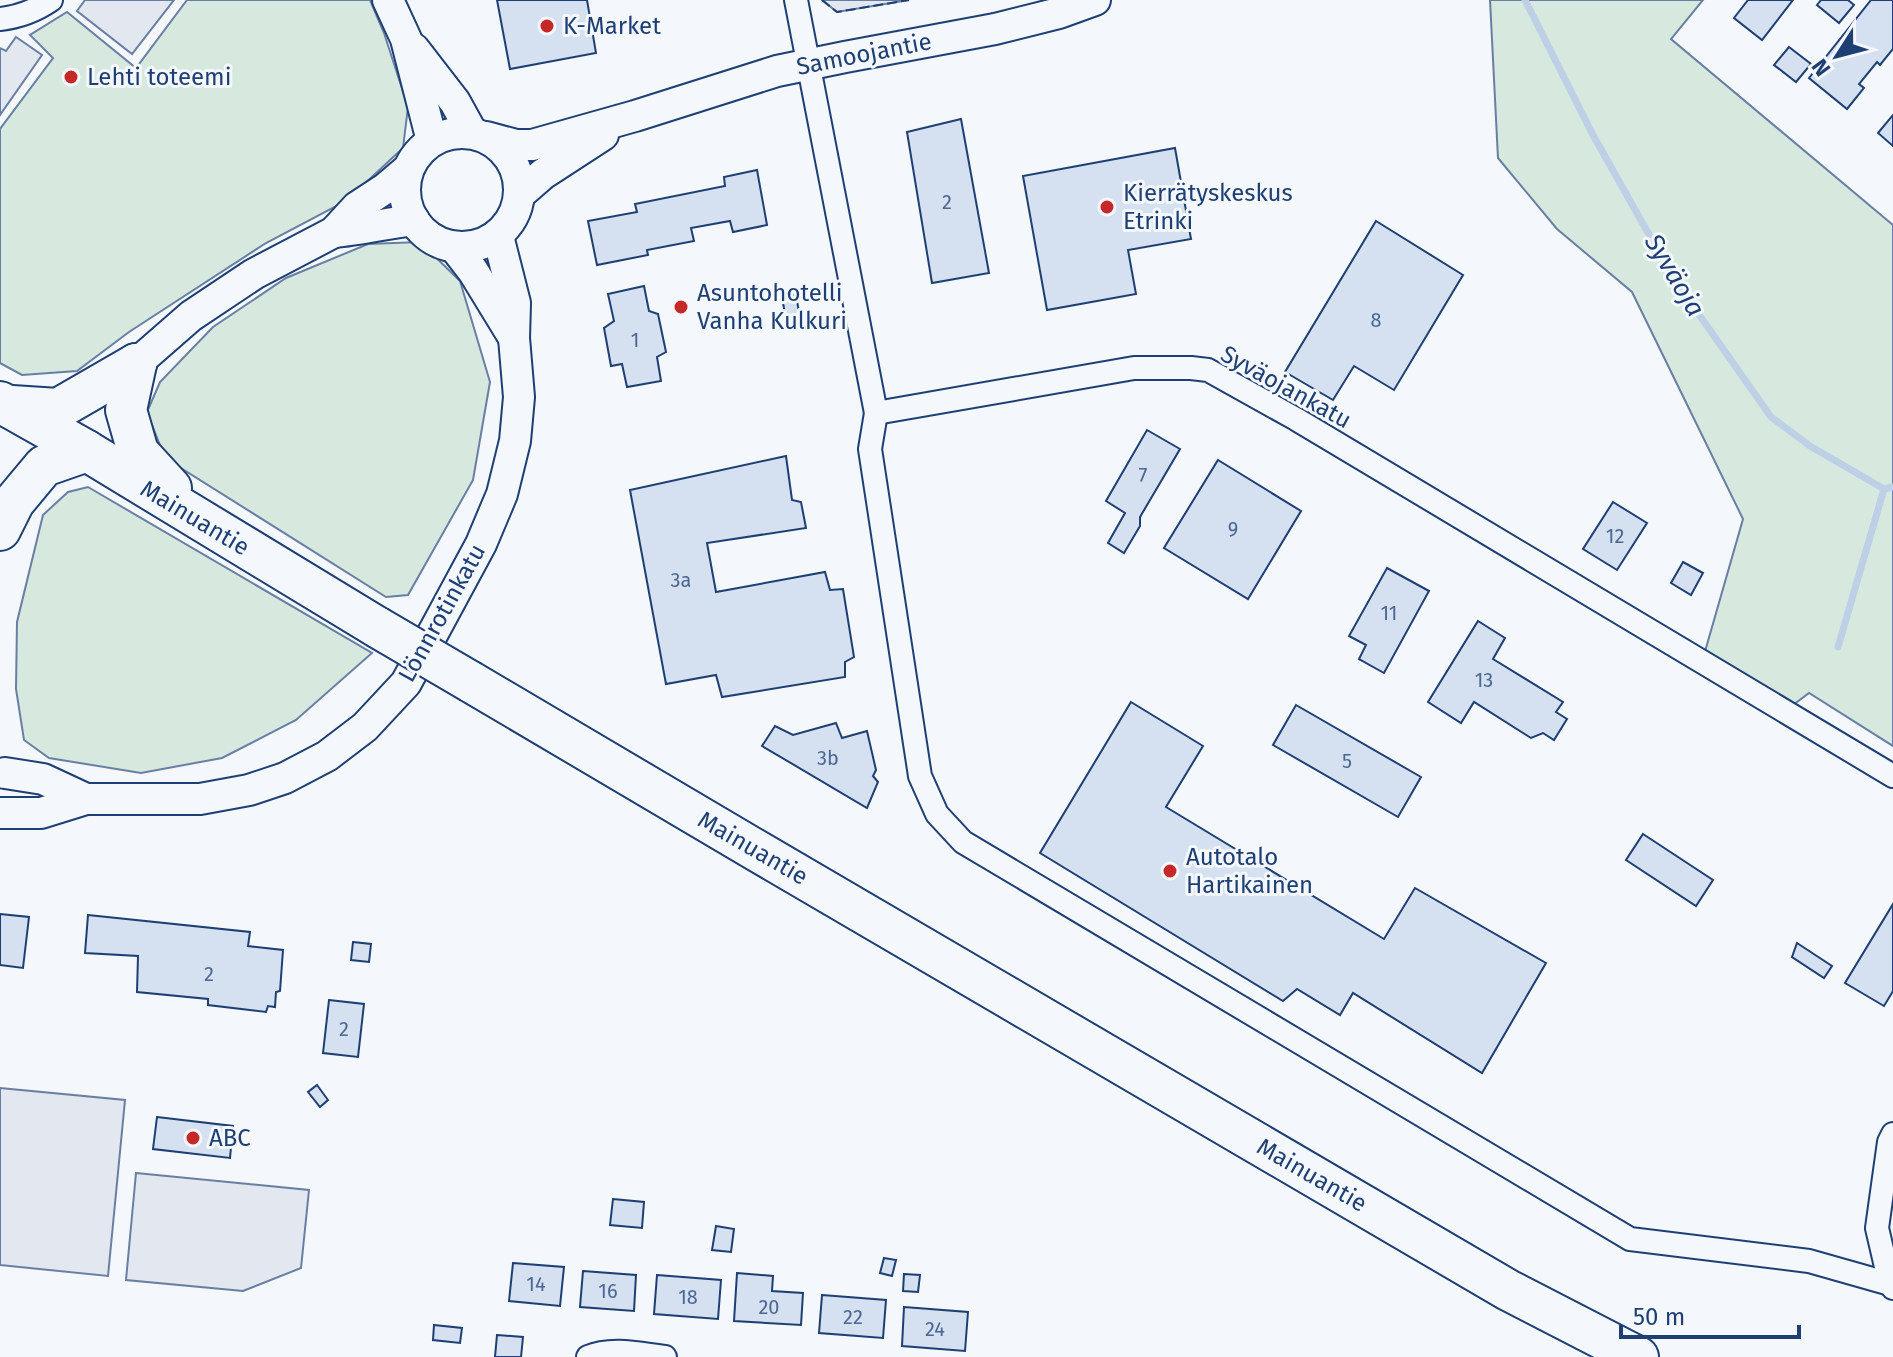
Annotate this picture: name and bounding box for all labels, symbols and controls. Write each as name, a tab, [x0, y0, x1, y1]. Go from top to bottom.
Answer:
place label: K-Market	[563, 12, 661, 40]
north arrow	[1797, 16, 1877, 96]
marker: K-Market	[538, 17, 556, 35]
street label: Samoojantie	[794, 27, 934, 81]
text: N	[1806, 54, 1836, 81]
place label: Lehti toteemi	[87, 63, 231, 91]
marker: Lehti toteemi	[62, 68, 80, 86]
place label: Kierrätyskeskus Etrinki	[1123, 179, 1293, 235]
house number: 2	[942, 190, 952, 214]
marker: Kierrätyskeskus Etrinki	[1098, 198, 1116, 216]
water label: Syväoja	[1637, 228, 1711, 322]
place label: Asuntohotelli Vanha Kulkuri	[697, 279, 847, 335]
marker: Asuntohotelli Vanha Kulkuri	[672, 298, 690, 316]
house number: 8	[1370, 308, 1382, 332]
house number: 1	[631, 328, 639, 352]
street label: Syväojankatu	[1216, 340, 1356, 434]
house number: 7	[1139, 463, 1148, 487]
street label: Mainuantie	[135, 475, 255, 561]
house number: 9	[1228, 517, 1238, 541]
house number: 12	[1606, 524, 1624, 548]
street label: Lönnrotinkatu	[393, 539, 491, 687]
house number: 3a	[671, 568, 691, 592]
house number: 11	[1380, 601, 1398, 625]
house number: 13	[1475, 668, 1493, 692]
house number: 3b	[817, 746, 839, 770]
house number: 5	[1342, 749, 1352, 773]
street label: Mainuantie	[693, 805, 813, 891]
place label: Autotalo Hartikainen	[1186, 843, 1313, 899]
marker: Autotalo Hartikainen	[1161, 862, 1179, 880]
house number: 2	[204, 962, 214, 986]
house number: 2	[339, 1017, 349, 1041]
place label: ABC	[209, 1124, 251, 1152]
marker: ABC	[184, 1129, 202, 1147]
street label: Mainuantie	[1252, 1132, 1372, 1218]
house number: 14	[526, 1272, 546, 1296]
house number: 16	[598, 1279, 618, 1303]
house number: 18	[678, 1285, 698, 1309]
scale bar	[1621, 1289, 1799, 1339]
house number: 20	[758, 1295, 780, 1319]
text: 50 m	[1633, 1303, 1685, 1331]
house number: 22	[843, 1305, 863, 1329]
house number: 24	[925, 1317, 945, 1341]

